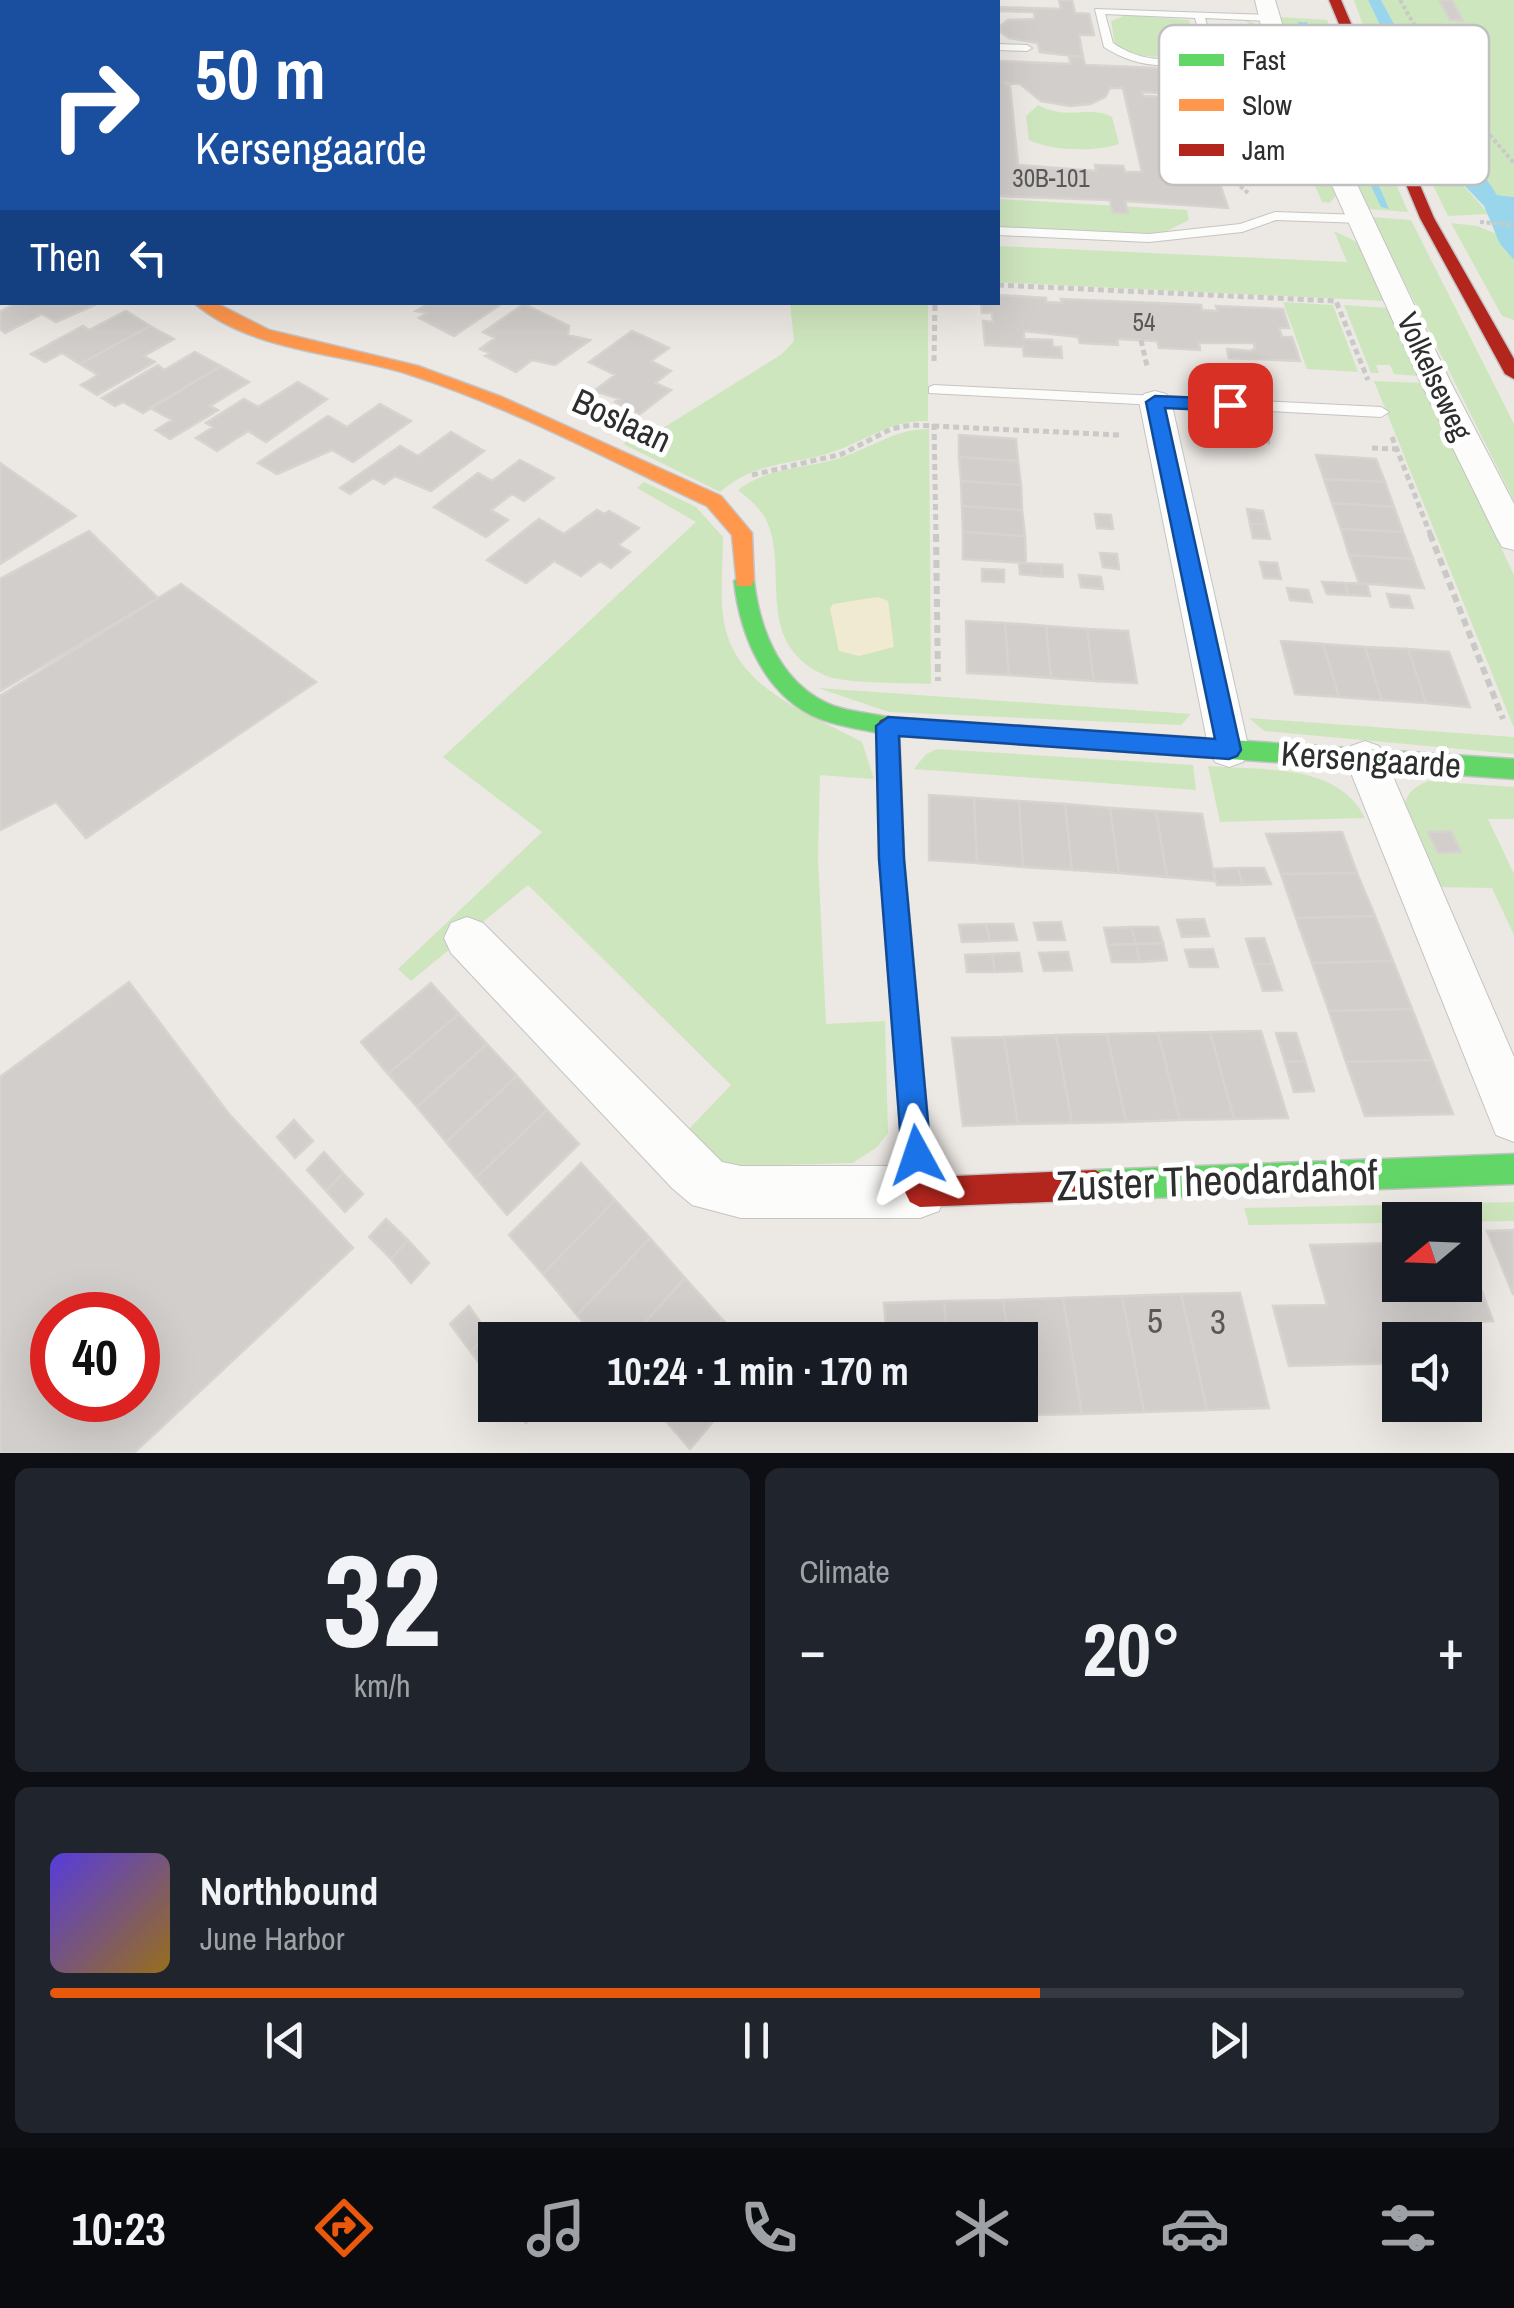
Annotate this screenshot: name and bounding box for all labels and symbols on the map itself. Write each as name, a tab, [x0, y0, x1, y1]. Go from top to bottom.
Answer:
legend	[1159, 25, 1489, 185]
text: Fast	[1242, 41, 1286, 79]
text: Slow	[1242, 86, 1292, 124]
text: Jam	[1242, 131, 1285, 169]
house number: 30B-101	[1012, 161, 1090, 195]
house number: 54	[1133, 305, 1155, 339]
street label: Volkelseweg	[1388, 306, 1482, 447]
pin	[1188, 363, 1273, 448]
street label: Boslaan	[565, 377, 679, 463]
street label: Kersengaarde	[1279, 729, 1463, 789]
position arrow	[865, 1103, 969, 1207]
street label: Zuster Theodardahof	[1056, 1146, 1379, 1214]
north arrow	[1382, 1202, 1482, 1302]
speed limit sign: 40	[30, 1292, 160, 1422]
house number: 5	[1147, 1297, 1163, 1344]
house number: 3	[1210, 1298, 1226, 1345]

